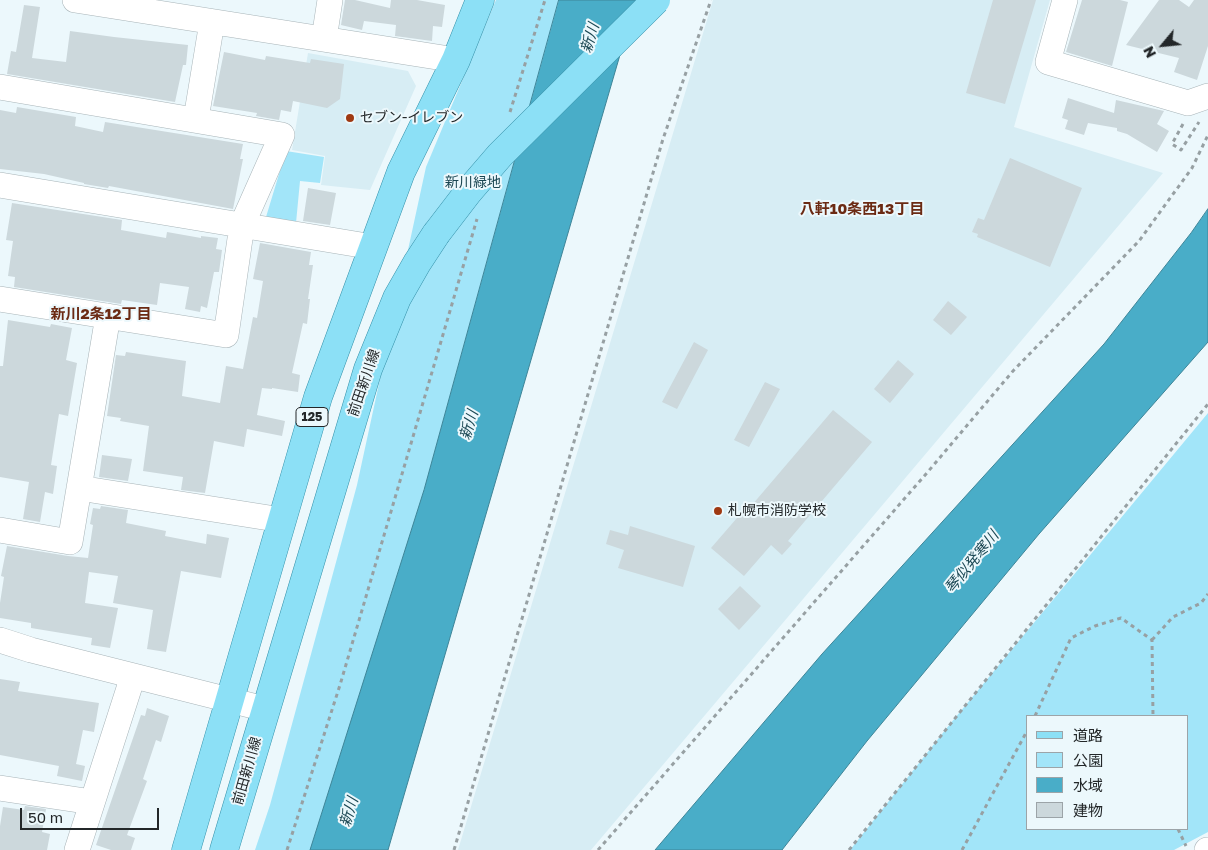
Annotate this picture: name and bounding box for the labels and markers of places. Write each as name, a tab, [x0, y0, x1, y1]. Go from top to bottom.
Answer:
place label: セブン-イレブン	[360, 110, 463, 126]
marker: セブン-イレブン	[344, 112, 356, 124]
place label: 札幌市消防学校	[728, 503, 826, 519]
marker: 札幌市消防学校	[712, 505, 724, 517]

